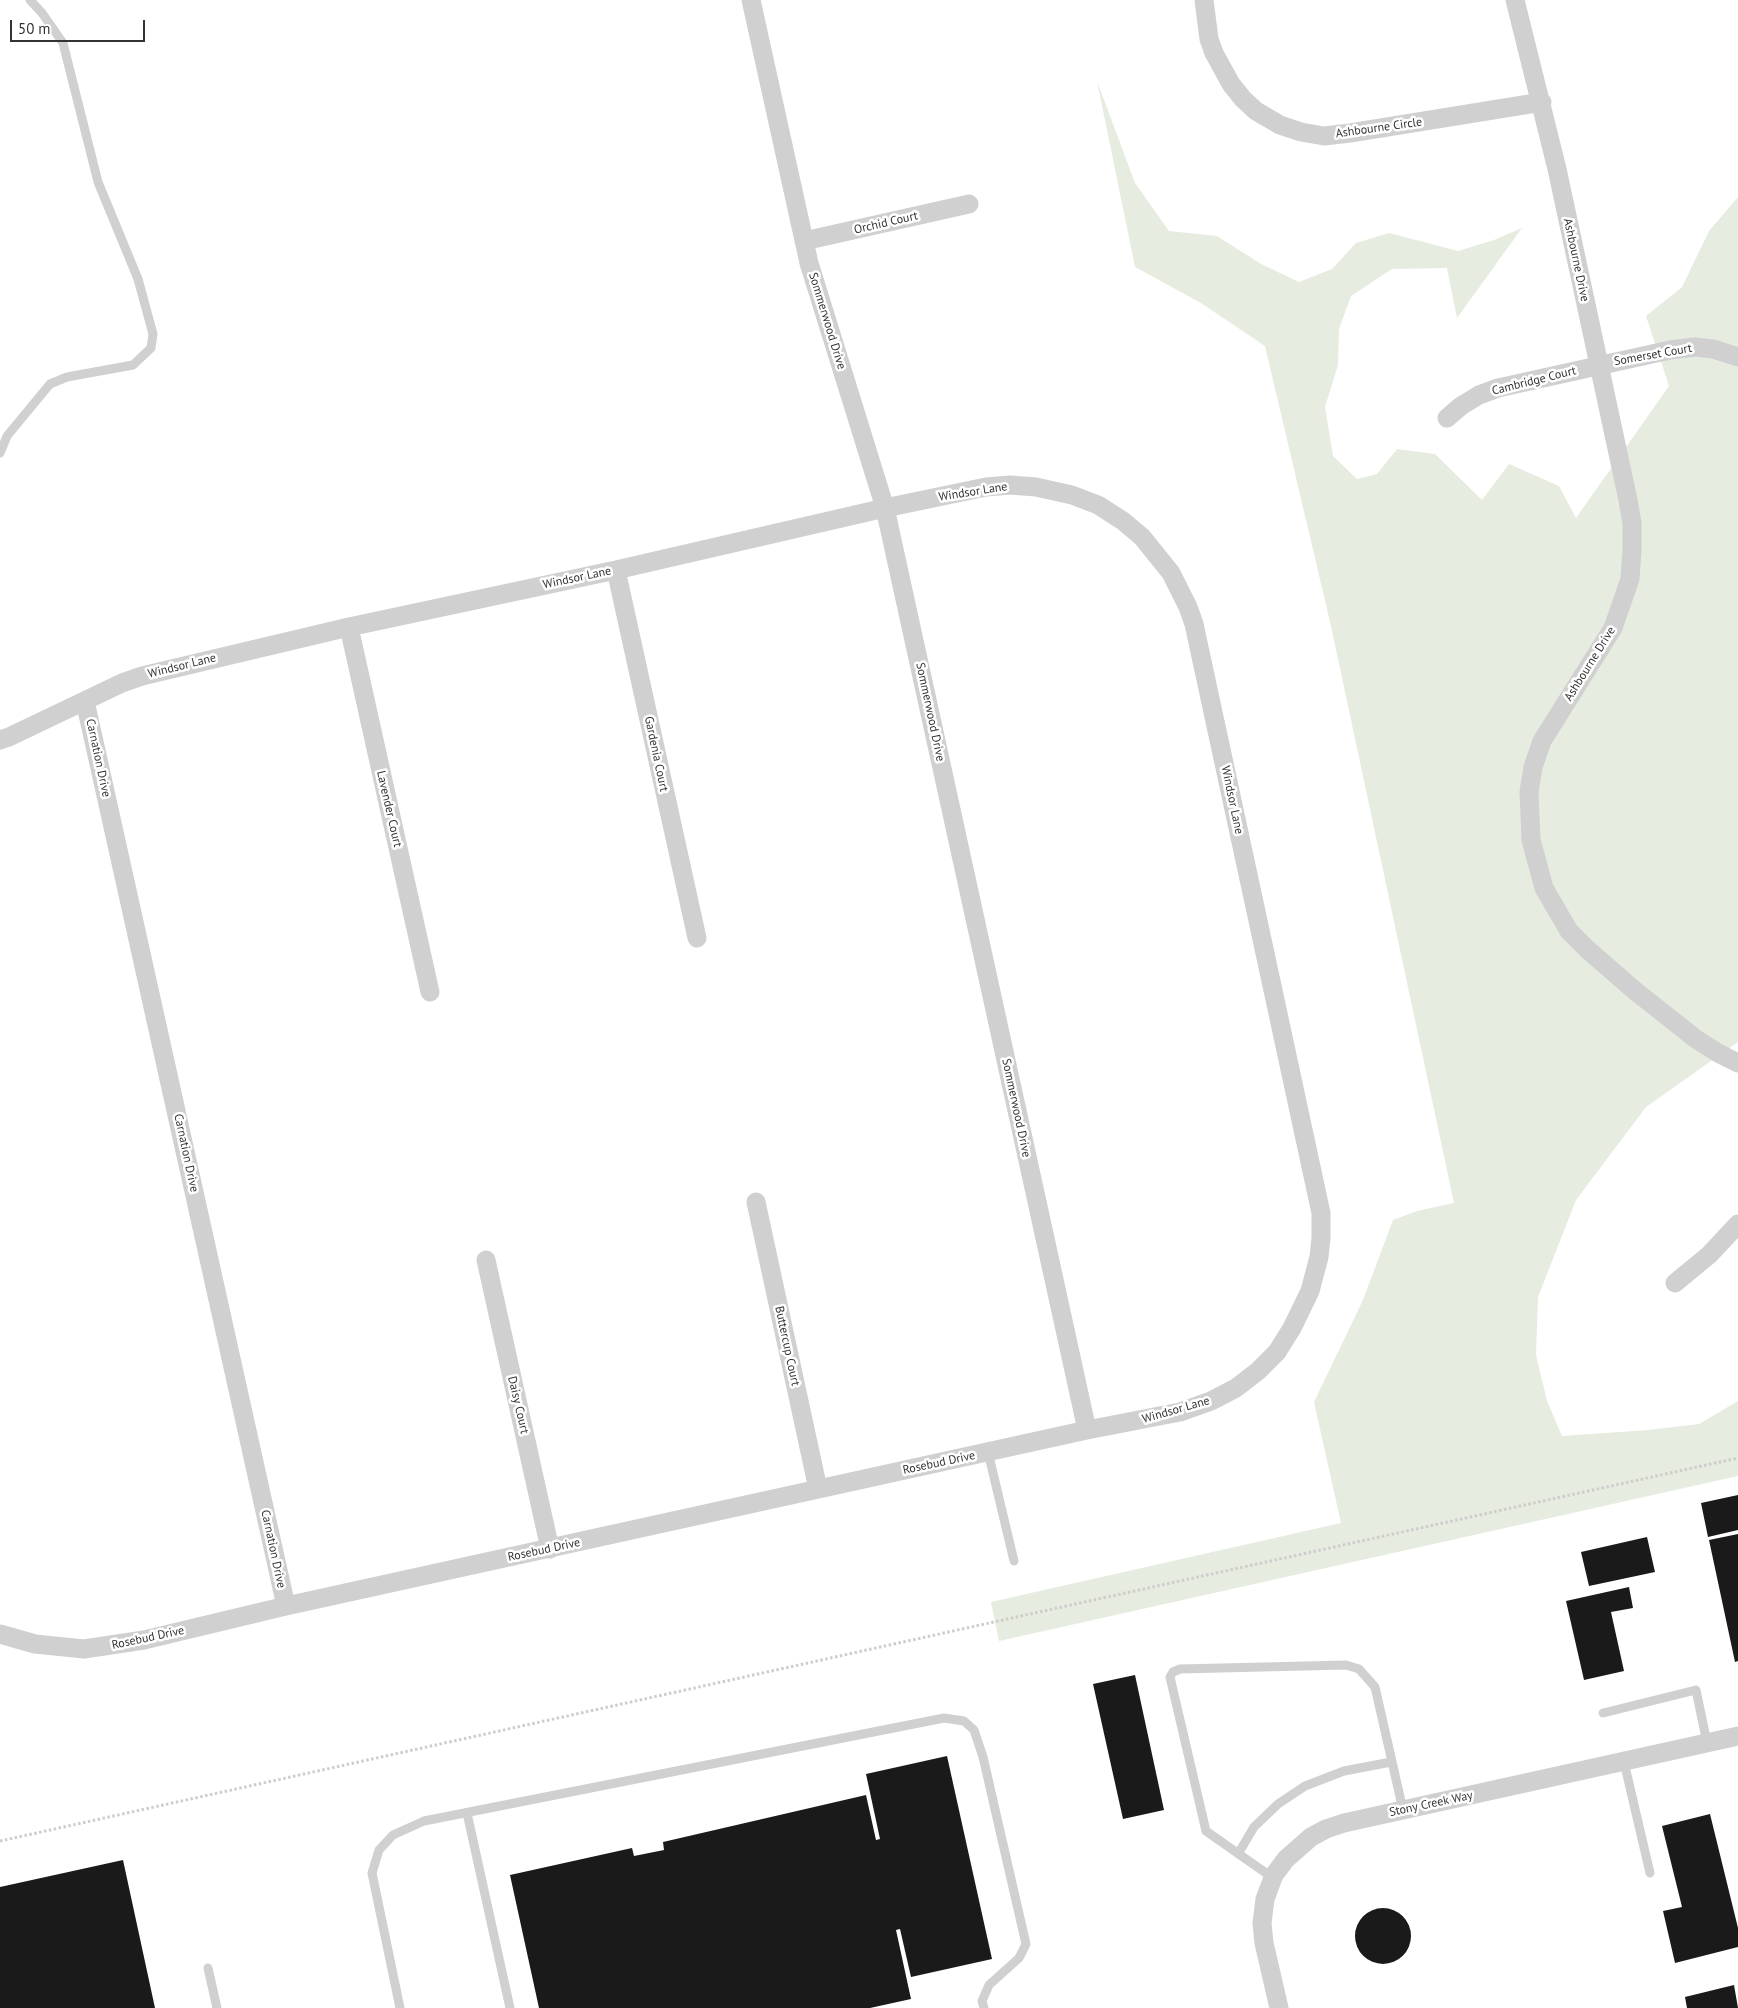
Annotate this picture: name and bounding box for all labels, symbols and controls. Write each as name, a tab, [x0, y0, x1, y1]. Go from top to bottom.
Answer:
scale bar	[12, 10, 148, 42]
text: 50 m	[18, 19, 51, 38]
street label: Ashbourne Circle	[1335, 115, 1423, 141]
street label: Orchid Court	[853, 209, 919, 237]
street label: Ashbourne Drive	[1560, 217, 1592, 303]
street label: Sommerwood Drive	[805, 271, 849, 371]
street label: Somerset Court	[1613, 341, 1693, 369]
street label: Cambridge Court	[1490, 364, 1578, 398]
street label: Windsor Lane	[938, 479, 1008, 505]
street label: Windsor Lane	[542, 564, 612, 592]
street label: Ashbourne Drive	[1561, 624, 1619, 704]
street label: Windsor Lane	[147, 651, 217, 681]
street label: Sommerwood Drive	[913, 661, 947, 763]
street label: Gardenia Court	[641, 715, 671, 793]
street label: Carnation Drive	[83, 718, 113, 798]
street label: Windsor Lane	[1218, 765, 1246, 835]
street label: Lavender Court	[373, 769, 405, 849]
street label: Sommerwood Drive	[999, 1057, 1033, 1159]
street label: Carnation Drive	[171, 1113, 201, 1193]
street label: Buttercup Court	[772, 1305, 802, 1387]
street label: Daisy Court	[504, 1375, 532, 1435]
street label: Windsor Lane	[1141, 1393, 1211, 1427]
street label: Rosebud Drive	[901, 1448, 977, 1478]
street label: Carnation Drive	[258, 1509, 288, 1589]
street label: Rosebud Drive	[506, 1535, 582, 1565]
street label: Rosebud Drive	[110, 1623, 186, 1653]
street label: Stony Creek Way	[1388, 1788, 1474, 1820]

